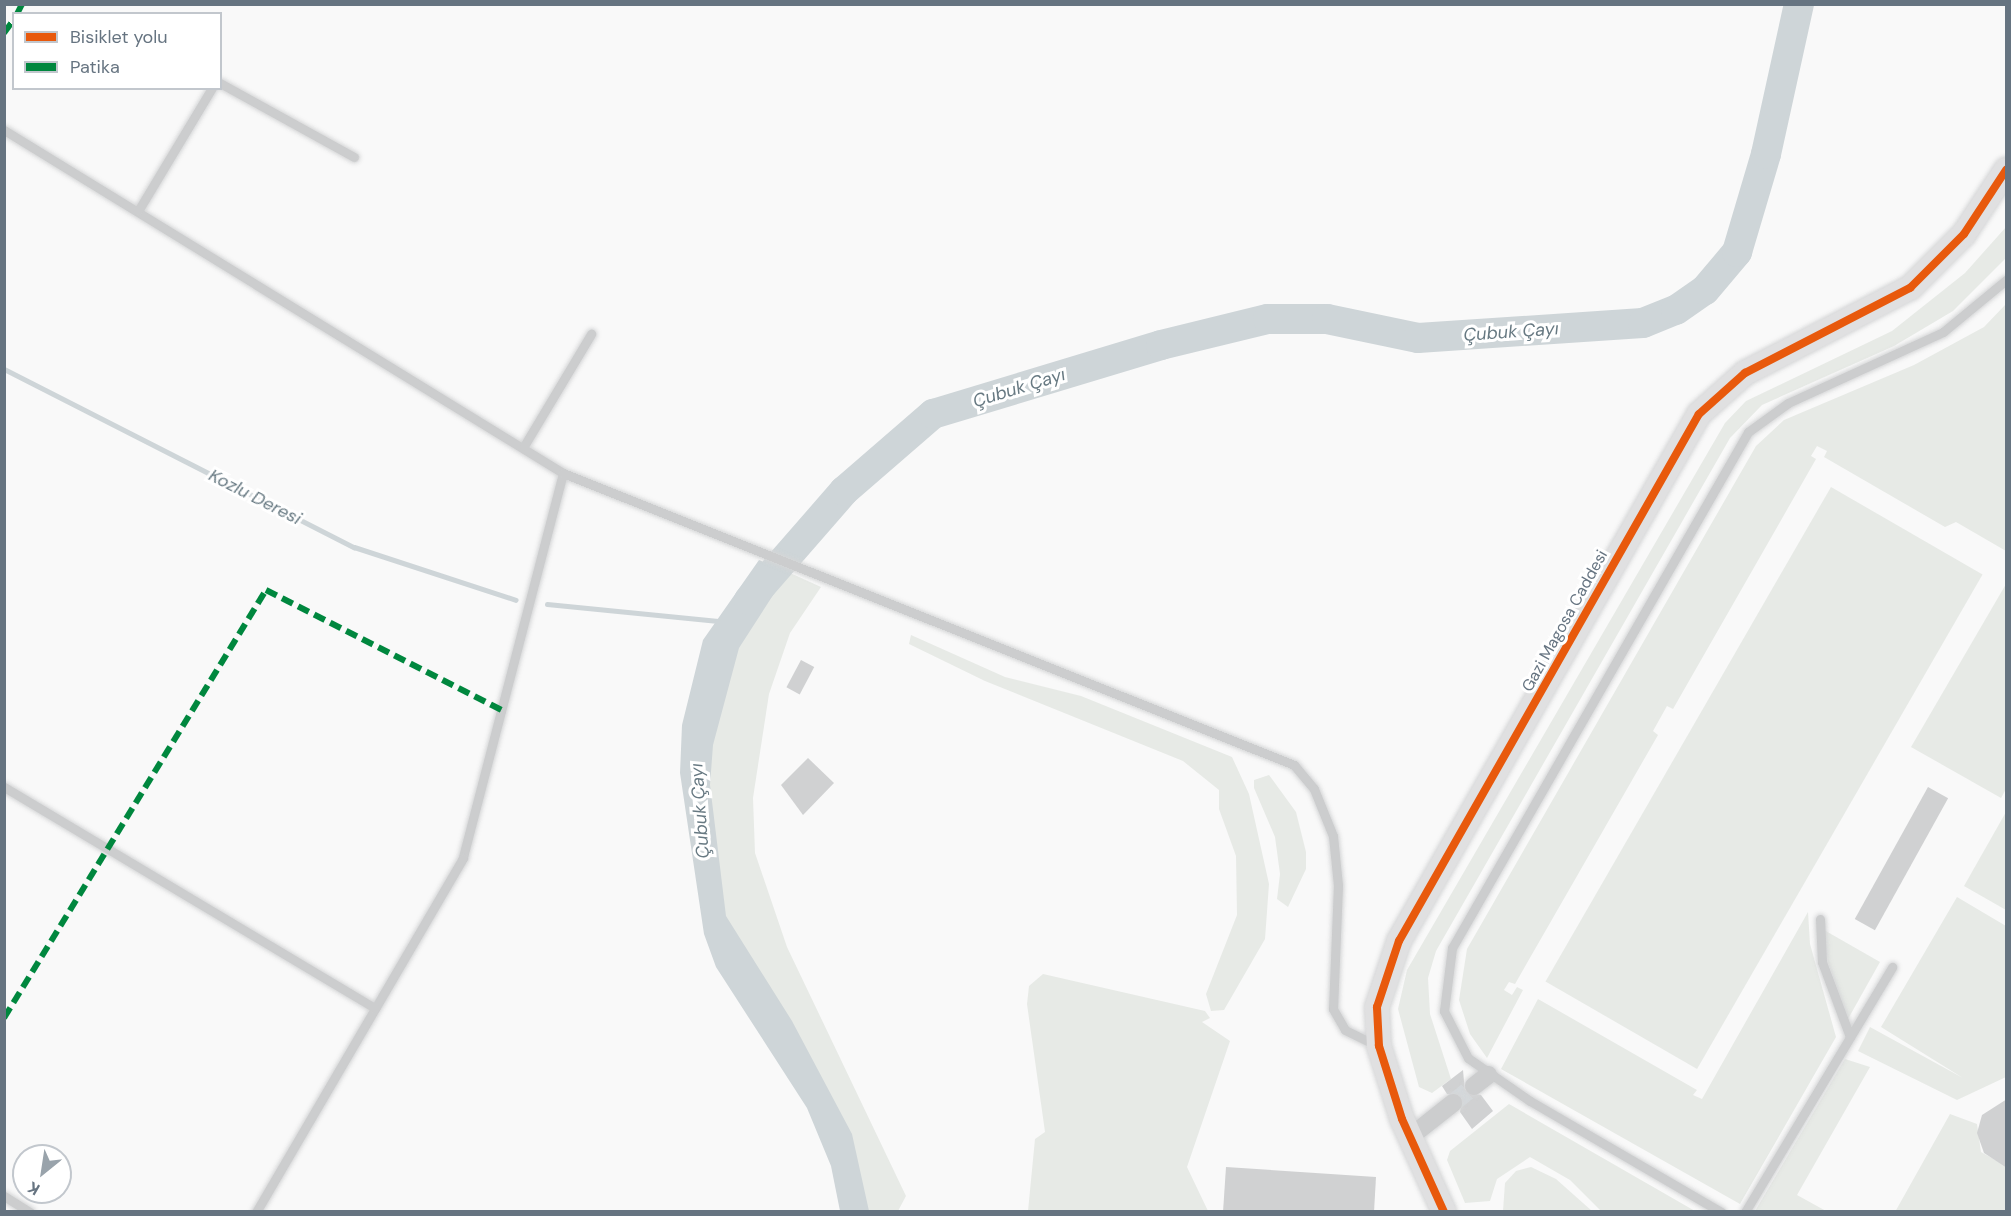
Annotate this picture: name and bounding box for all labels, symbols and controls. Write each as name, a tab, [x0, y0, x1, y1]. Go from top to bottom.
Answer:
legend	[12, 12, 222, 90]
text: Bisiklet yolu	[70, 25, 168, 49]
text: Patika	[70, 55, 120, 79]
water label: Çubuk Çayı	[1463, 318, 1559, 346]
water label: Çubuk Çayı	[970, 364, 1068, 412]
water label: Kozlu Deresi	[205, 464, 305, 530]
street label: Gazi Magosa Caddesi	[1518, 547, 1612, 695]
water label: Çubuk Çayı	[686, 763, 714, 859]
north arrow	[12, 1144, 72, 1204]
text: K	[24, 1177, 44, 1200]

